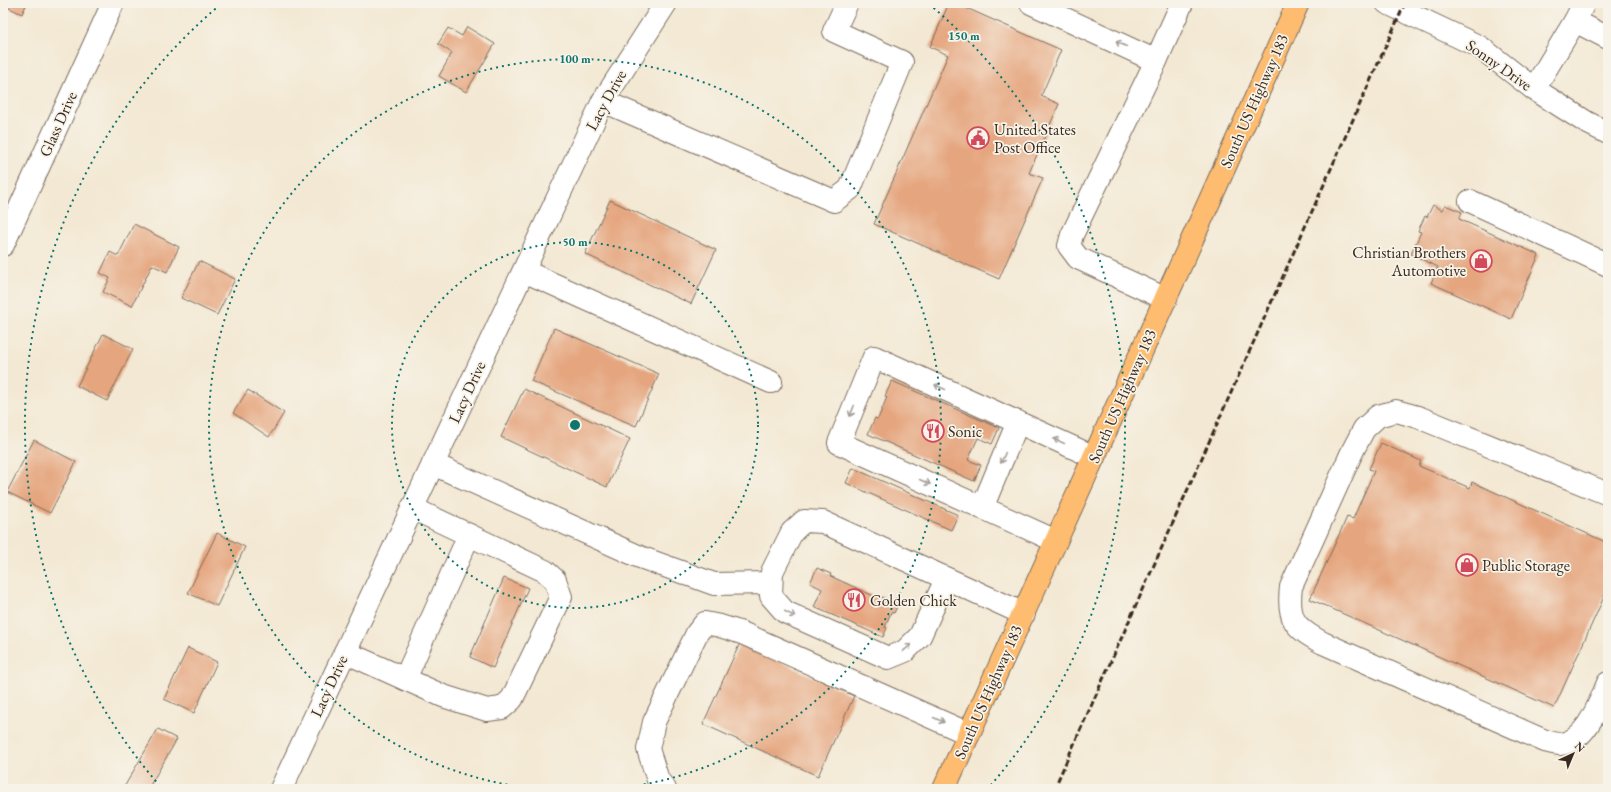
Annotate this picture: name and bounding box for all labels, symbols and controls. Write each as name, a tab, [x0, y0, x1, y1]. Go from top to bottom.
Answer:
text: 150 m	[948, 28, 980, 44]
street label: South US Highway 183	[1215, 30, 1293, 171]
street label: Sonny Drive	[1462, 35, 1536, 95]
one-way arrow	[1115, 40, 1127, 47]
text: 100 m	[559, 51, 591, 67]
street label: Lacy Drive	[581, 66, 631, 134]
street label: Glass Drive	[34, 88, 82, 160]
place label: United States Post Office	[994, 119, 1076, 158]
public building icon: United States Post Office	[965, 125, 991, 151]
text: 50 m	[562, 234, 588, 250]
place label: Christian Brothers Automotive	[1352, 242, 1466, 281]
shop icon: Christian Brothers Automotive	[1468, 248, 1494, 274]
street label: South US Highway 183	[1083, 325, 1161, 466]
street label: Lacy Drive	[443, 358, 491, 426]
one-way arrow	[934, 383, 946, 390]
one-way arrow	[848, 404, 856, 416]
centre of rings	[568, 418, 582, 432]
restaurant icon: Sonic	[920, 418, 946, 444]
place label: Sonic	[948, 421, 982, 442]
one-way arrow	[1053, 436, 1065, 444]
one-way arrow	[998, 452, 1006, 464]
one-way arrow	[919, 479, 931, 486]
shop icon: Public Storage	[1454, 552, 1480, 578]
place label: Public Storage	[1482, 555, 1570, 576]
restaurant icon: Golden Chick	[841, 587, 867, 613]
place label: Golden Chick	[870, 590, 957, 611]
one-way arrow	[784, 610, 796, 618]
street label: South US Highway 183	[949, 621, 1027, 762]
one-way arrow	[902, 644, 913, 652]
street label: Lacy Drive	[305, 652, 353, 720]
one-way arrow	[932, 717, 944, 724]
north arrow	[1553, 734, 1593, 774]
text: N	[1572, 739, 1588, 755]

